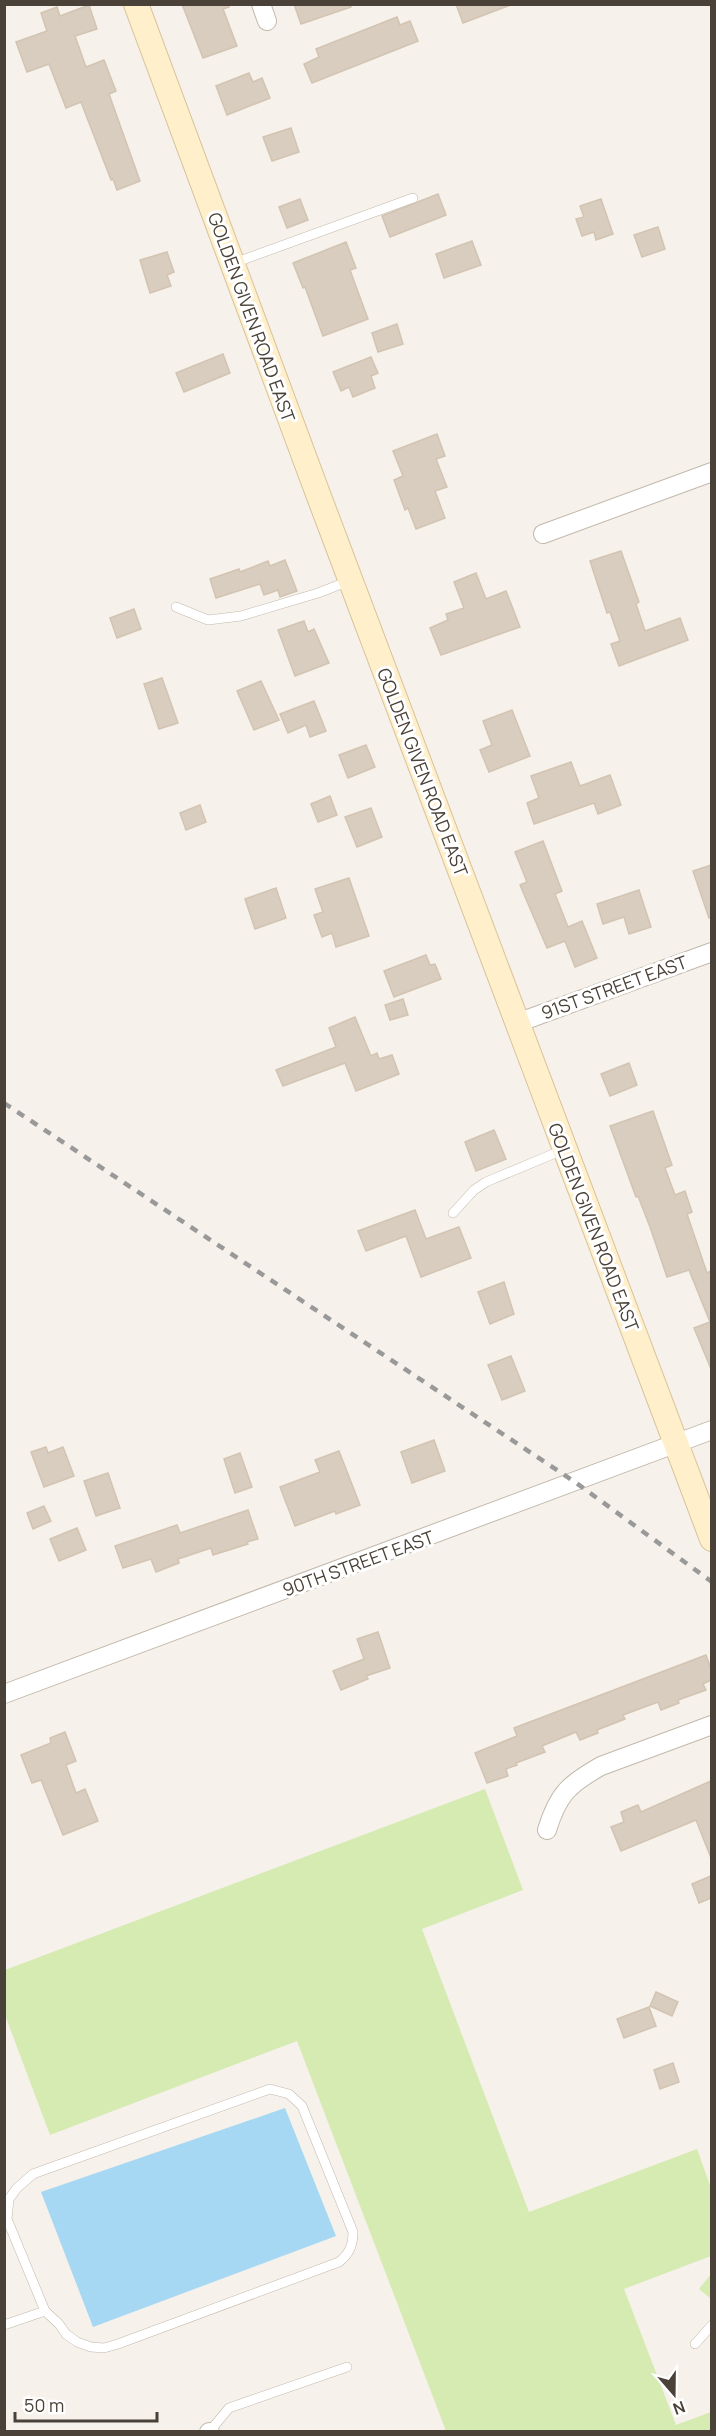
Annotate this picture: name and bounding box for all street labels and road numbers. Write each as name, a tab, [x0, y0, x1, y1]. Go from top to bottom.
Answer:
street label: GOLDEN GIVEN ROAD EAST	[203, 209, 301, 425]
street label: GOLDEN GIVEN ROAD EAST	[372, 664, 474, 880]
street label: 91ST STREET EAST	[538, 949, 691, 1025]
street label: GOLDEN GIVEN ROAD EAST	[543, 1119, 645, 1335]
street label: 90TH STREET EAST	[279, 1524, 437, 1602]

